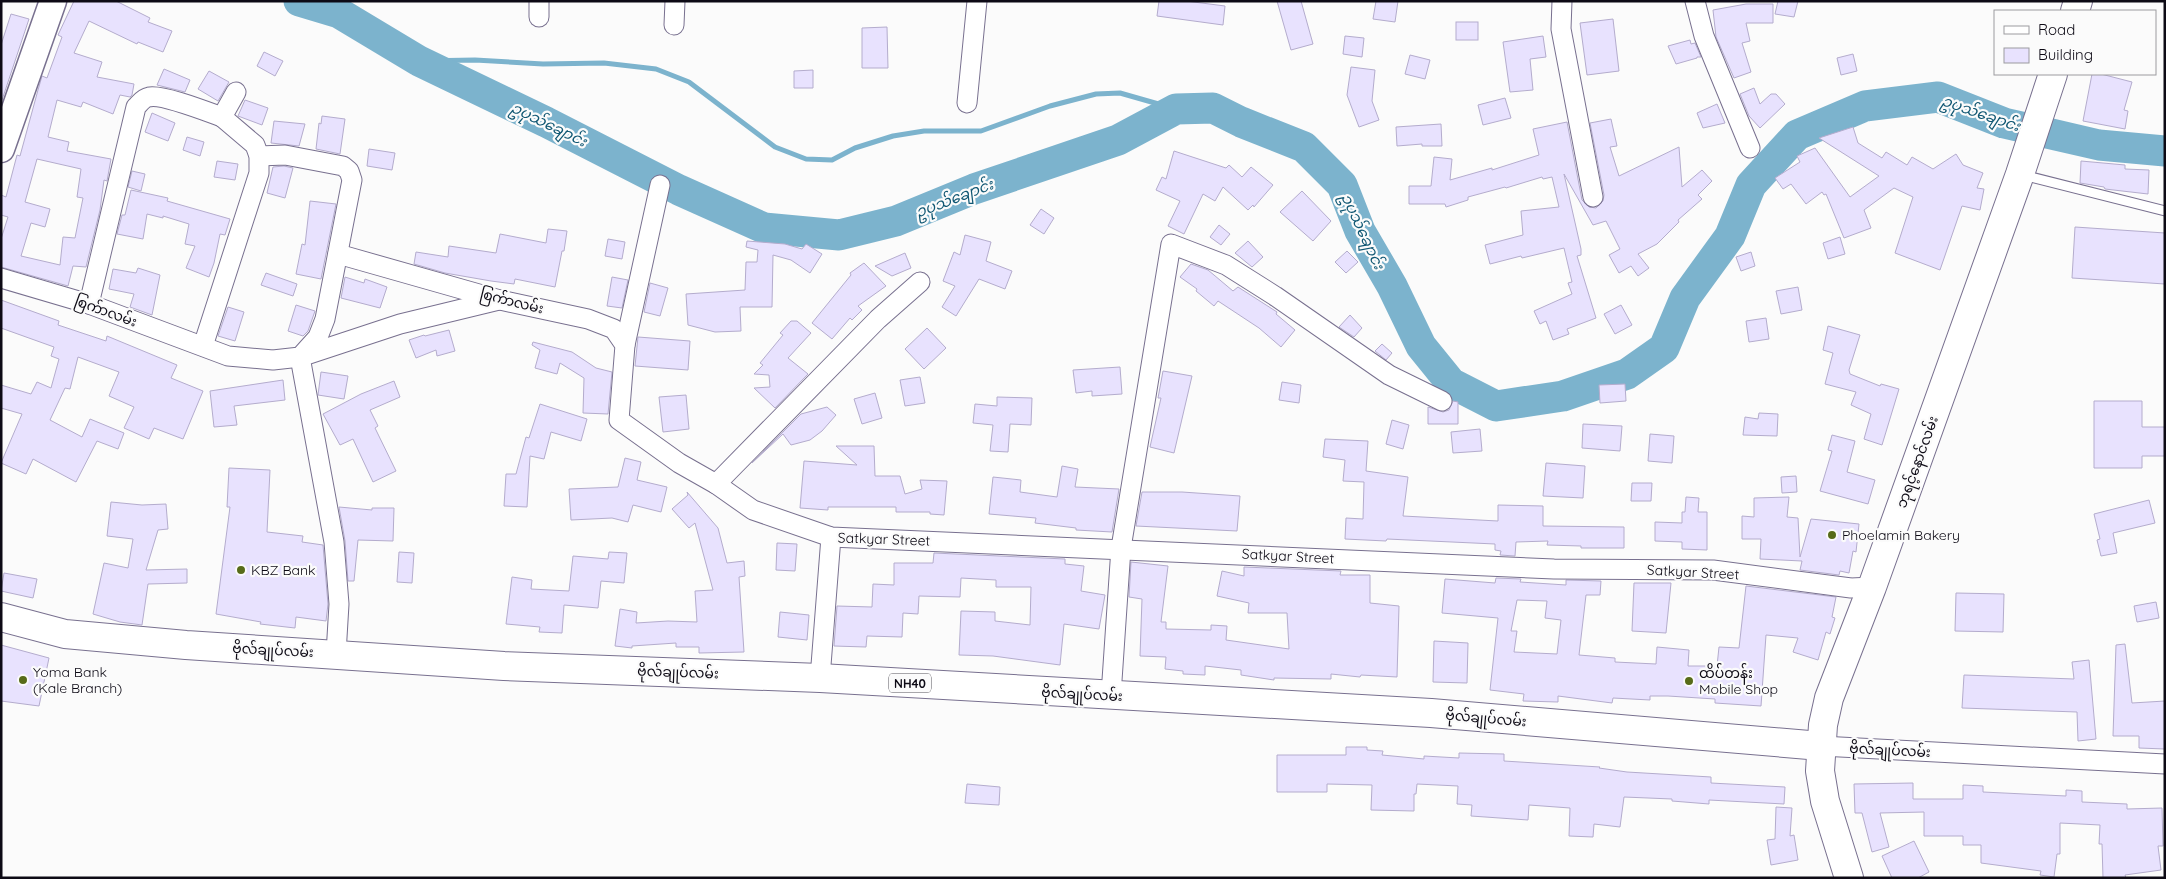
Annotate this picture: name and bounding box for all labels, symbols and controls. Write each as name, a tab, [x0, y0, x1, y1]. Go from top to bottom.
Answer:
legend	[1994, 10, 2156, 75]
text: Road	[2038, 20, 2075, 39]
text: Building	[2038, 45, 2093, 64]
water label: ဥပုသ်ချောင်း	[1938, 90, 2024, 138]
water label: ဥပုသ်ချောင်း	[507, 97, 591, 154]
water label: ဥပုသ်ချောင်း	[912, 173, 998, 224]
water label: ဥပုသ်ချောင်း	[1334, 189, 1390, 274]
street label: စြက်ာလမ်း	[478, 283, 546, 320]
street label: စြက်ာလမ်း	[71, 291, 140, 333]
street label: ဘုရင့်နောင်လမ်း	[1891, 413, 1945, 512]
place label: Phoelamin Bakery	[1842, 526, 1960, 544]
street label: Satkyar Street	[837, 528, 931, 550]
marker: Phoelamin Bakery	[1826, 529, 1838, 541]
street label: Satkyar Street	[1241, 545, 1335, 567]
place label: KBZ Bank	[251, 561, 316, 579]
street label: Satkyar Street	[1646, 561, 1740, 583]
marker: KBZ Bank	[235, 564, 247, 576]
street label: ဗိုလ်ချုပ်လမ်း	[232, 638, 314, 664]
street label: ဗိုလ်ချုပ်လမ်း	[637, 661, 719, 685]
place label: Yoma Bank (Kale Branch)	[33, 663, 122, 697]
place label: ထိပ်တန်း Mobile Shop	[1699, 663, 1778, 698]
marker: Yoma Bank (Kale Branch)	[17, 674, 29, 686]
road number: NH40	[889, 674, 931, 692]
marker: ထိပ်တန်း Mobile Shop	[1683, 675, 1695, 687]
street label: ဗိုလ်ချုပ်လမ်း	[1041, 682, 1123, 708]
street label: ဗိုလ်ချုပ်လမ်း	[1444, 704, 1527, 734]
street label: ဗိုလ်ချုပ်လမ်း	[1849, 738, 1931, 764]

